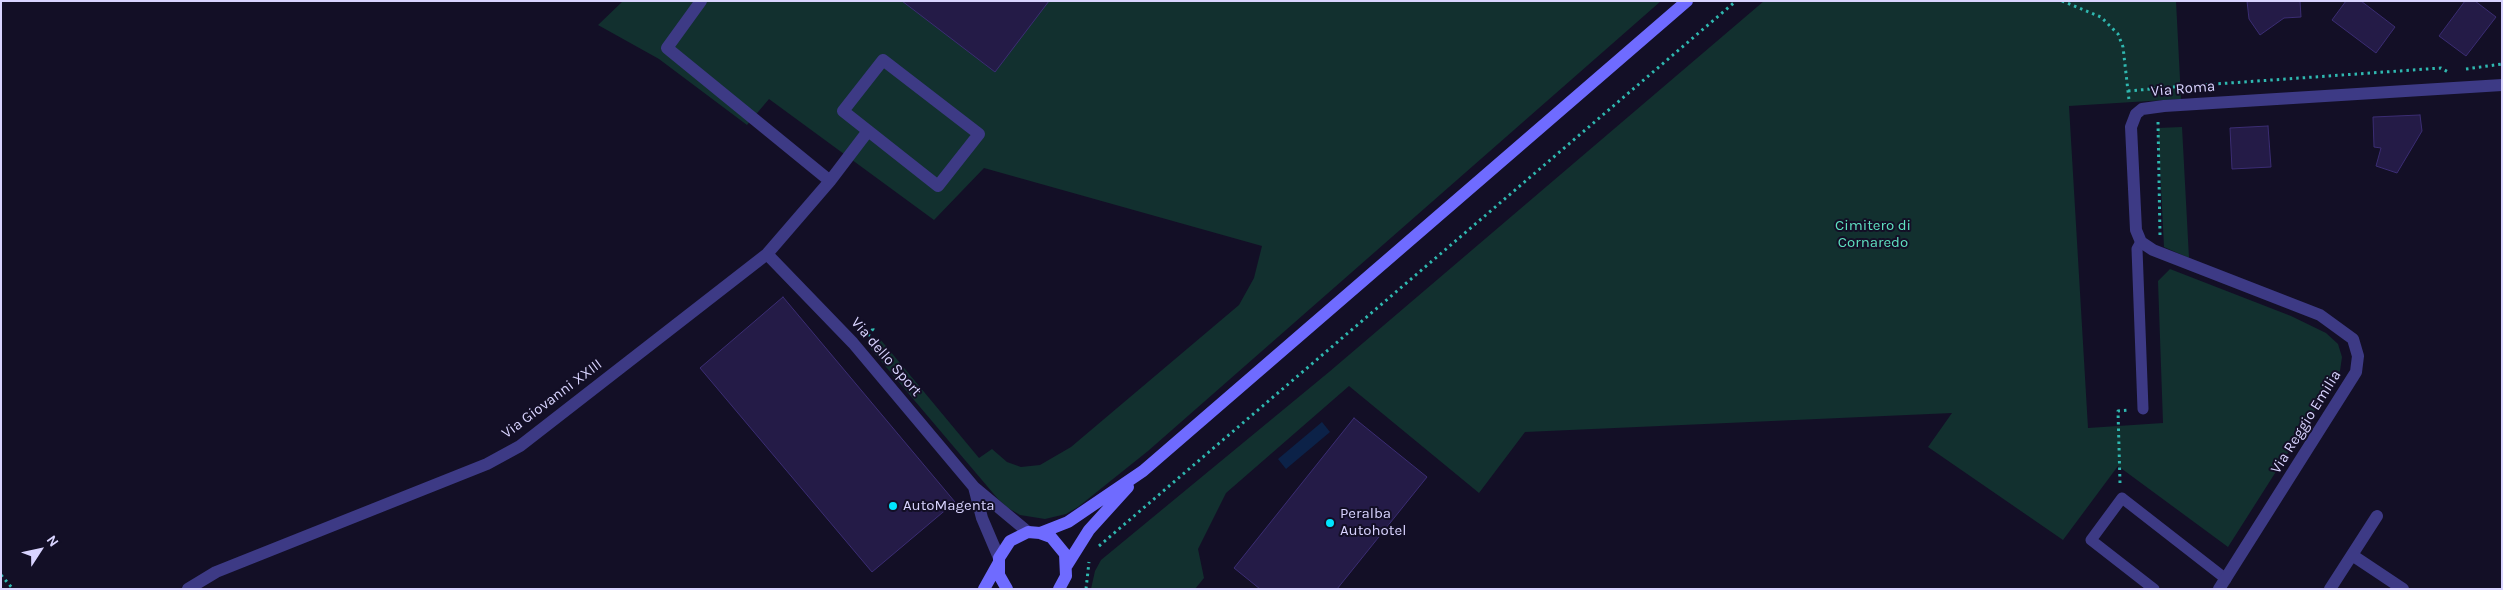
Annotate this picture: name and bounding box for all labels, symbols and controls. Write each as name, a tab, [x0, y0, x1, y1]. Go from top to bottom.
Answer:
street label: Via Roma	[2150, 77, 2216, 101]
park label: Cimitero di Cornaredo	[1835, 217, 1911, 252]
street label: Via dello Sport	[847, 314, 925, 400]
street label: Via Giovanni XXIII	[498, 355, 606, 443]
street label: Via Reggio Emilia	[2267, 367, 2345, 477]
place label: AutoMagenta	[903, 497, 995, 515]
marker: AutoMagenta	[887, 500, 899, 512]
place label: Peralba Autohotel	[1340, 505, 1406, 540]
marker: Peralba Autohotel	[1324, 517, 1336, 529]
north arrow	[15, 525, 65, 575]
text: N	[43, 532, 63, 550]

